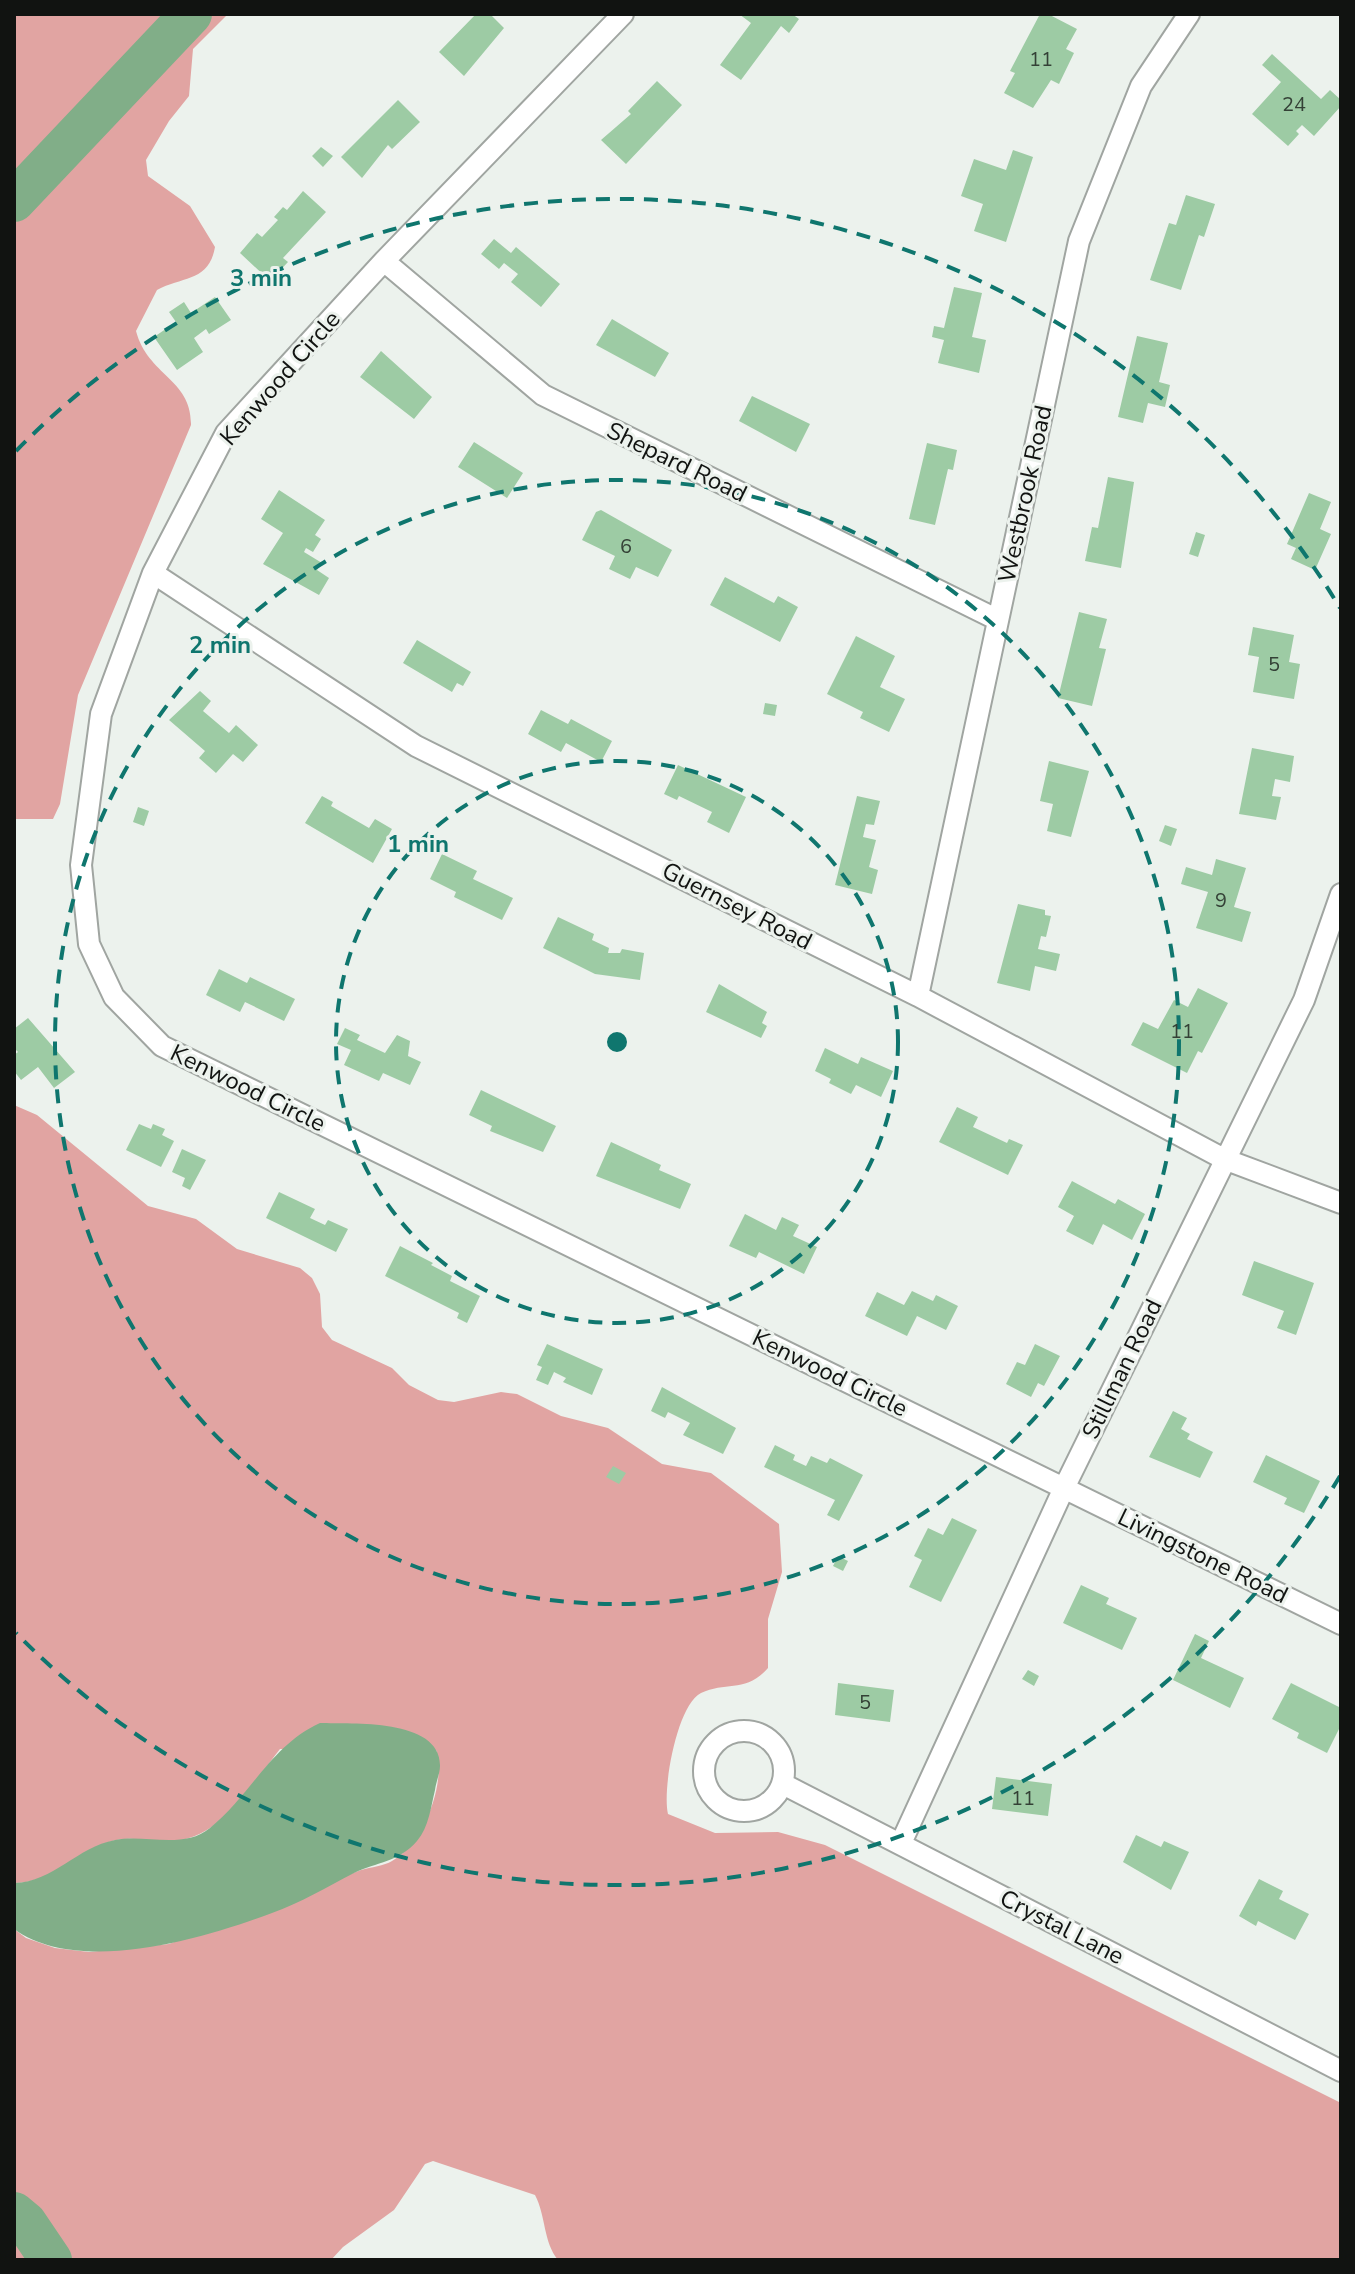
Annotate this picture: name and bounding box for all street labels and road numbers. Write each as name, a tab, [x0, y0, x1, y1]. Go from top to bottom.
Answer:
street label: Kenwood Circle	[213, 304, 347, 452]
street label: Westbrook Road	[991, 402, 1059, 586]
street label: Shepard Road	[602, 414, 752, 510]
street label: Guernsey Road	[656, 854, 818, 958]
street label: Kenwood Circle	[165, 1037, 331, 1139]
street label: Stillman Road	[1074, 1294, 1170, 1444]
street label: Kenwood Circle	[747, 1322, 913, 1424]
street label: Livingstone Road	[1113, 1501, 1293, 1611]
street label: Crystal Lane	[994, 1882, 1130, 1972]

